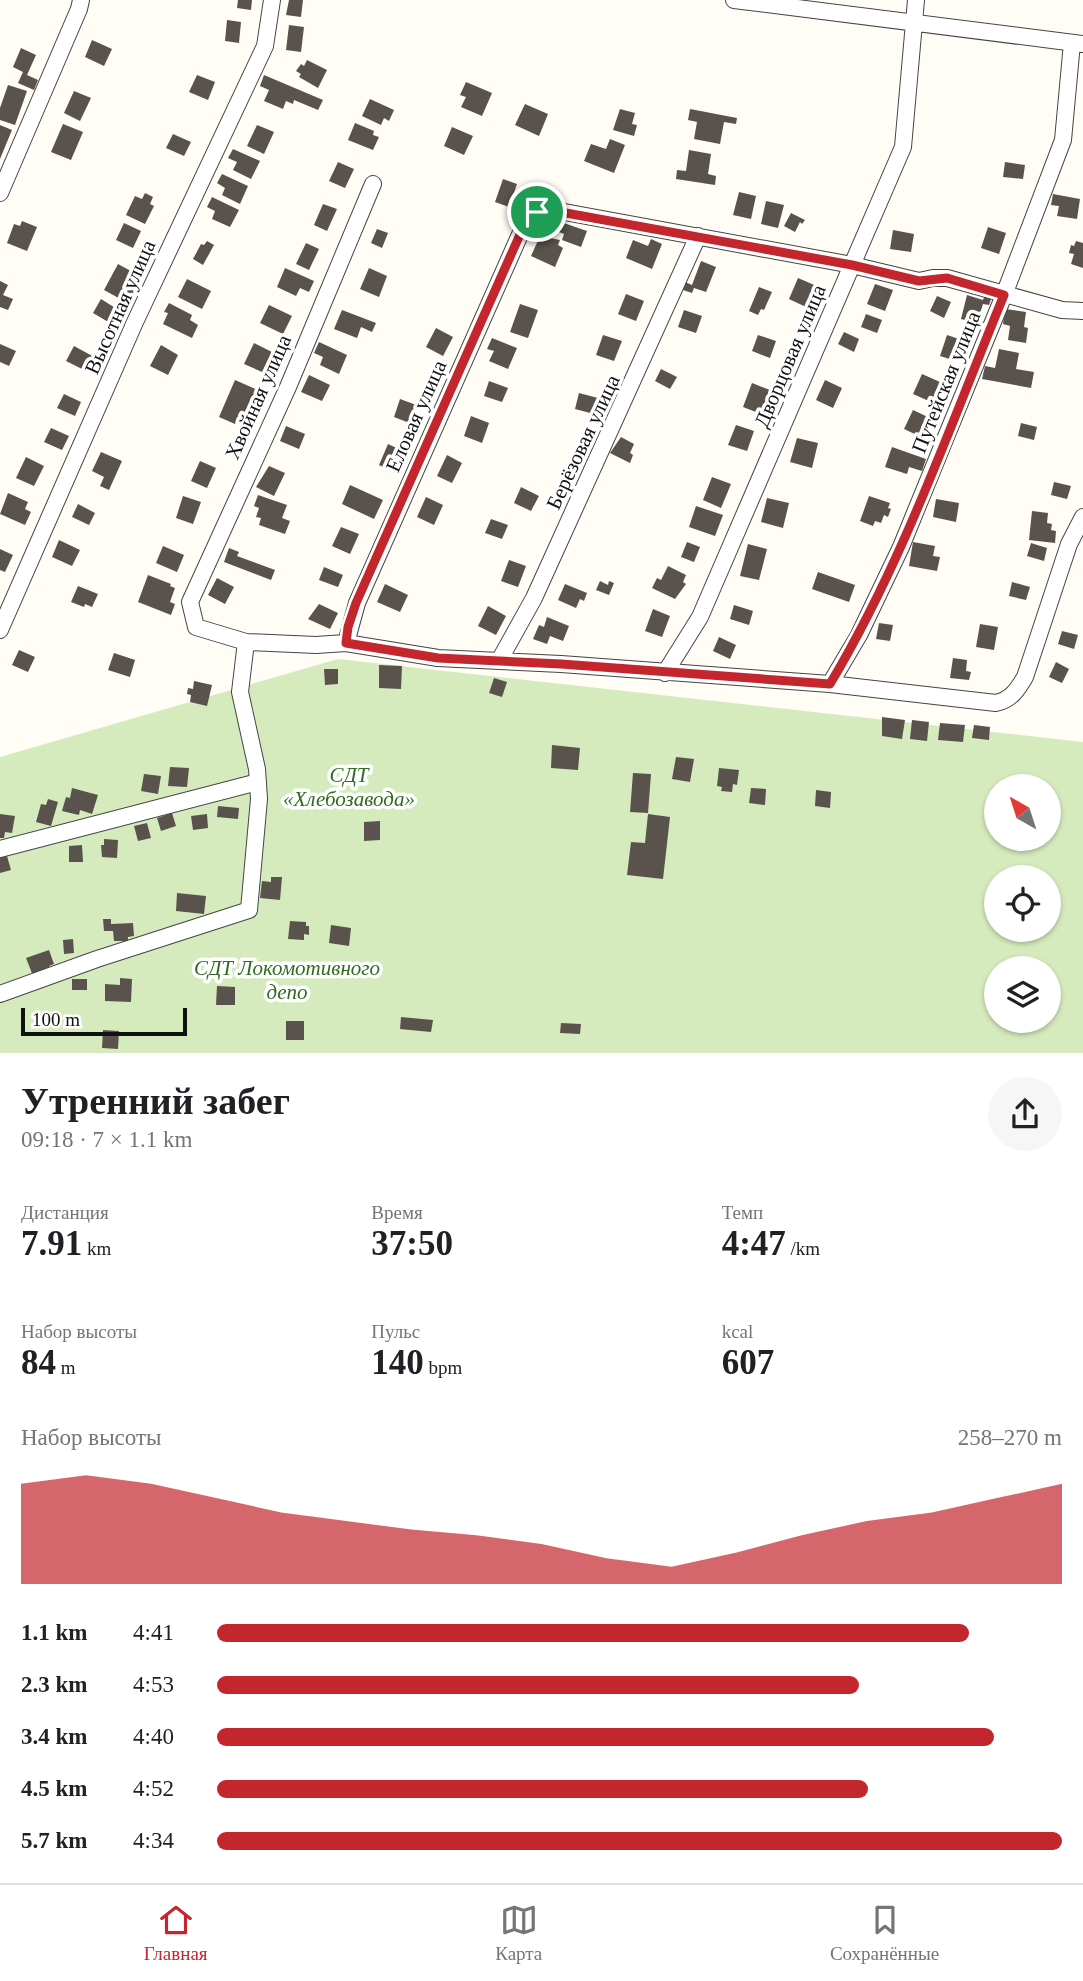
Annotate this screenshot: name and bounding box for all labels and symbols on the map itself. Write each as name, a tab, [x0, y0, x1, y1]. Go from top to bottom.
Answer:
pin	[507, 182, 567, 242]
street label: Высотная улица	[80, 236, 161, 378]
street label: Дворцовая улица	[749, 280, 831, 431]
street label: Путейская улица	[907, 307, 986, 456]
street label: Хвойная улица	[220, 330, 296, 463]
street label: Еловая улица	[381, 356, 452, 475]
street label: Берёзовая улица	[541, 370, 625, 513]
park label: СДТ «Хлебозавода»	[283, 763, 415, 811]
north arrow	[984, 774, 1060, 850]
park label: СДТ Локомотивного депо	[194, 956, 380, 1004]
scale bar	[21, 1004, 187, 1036]

